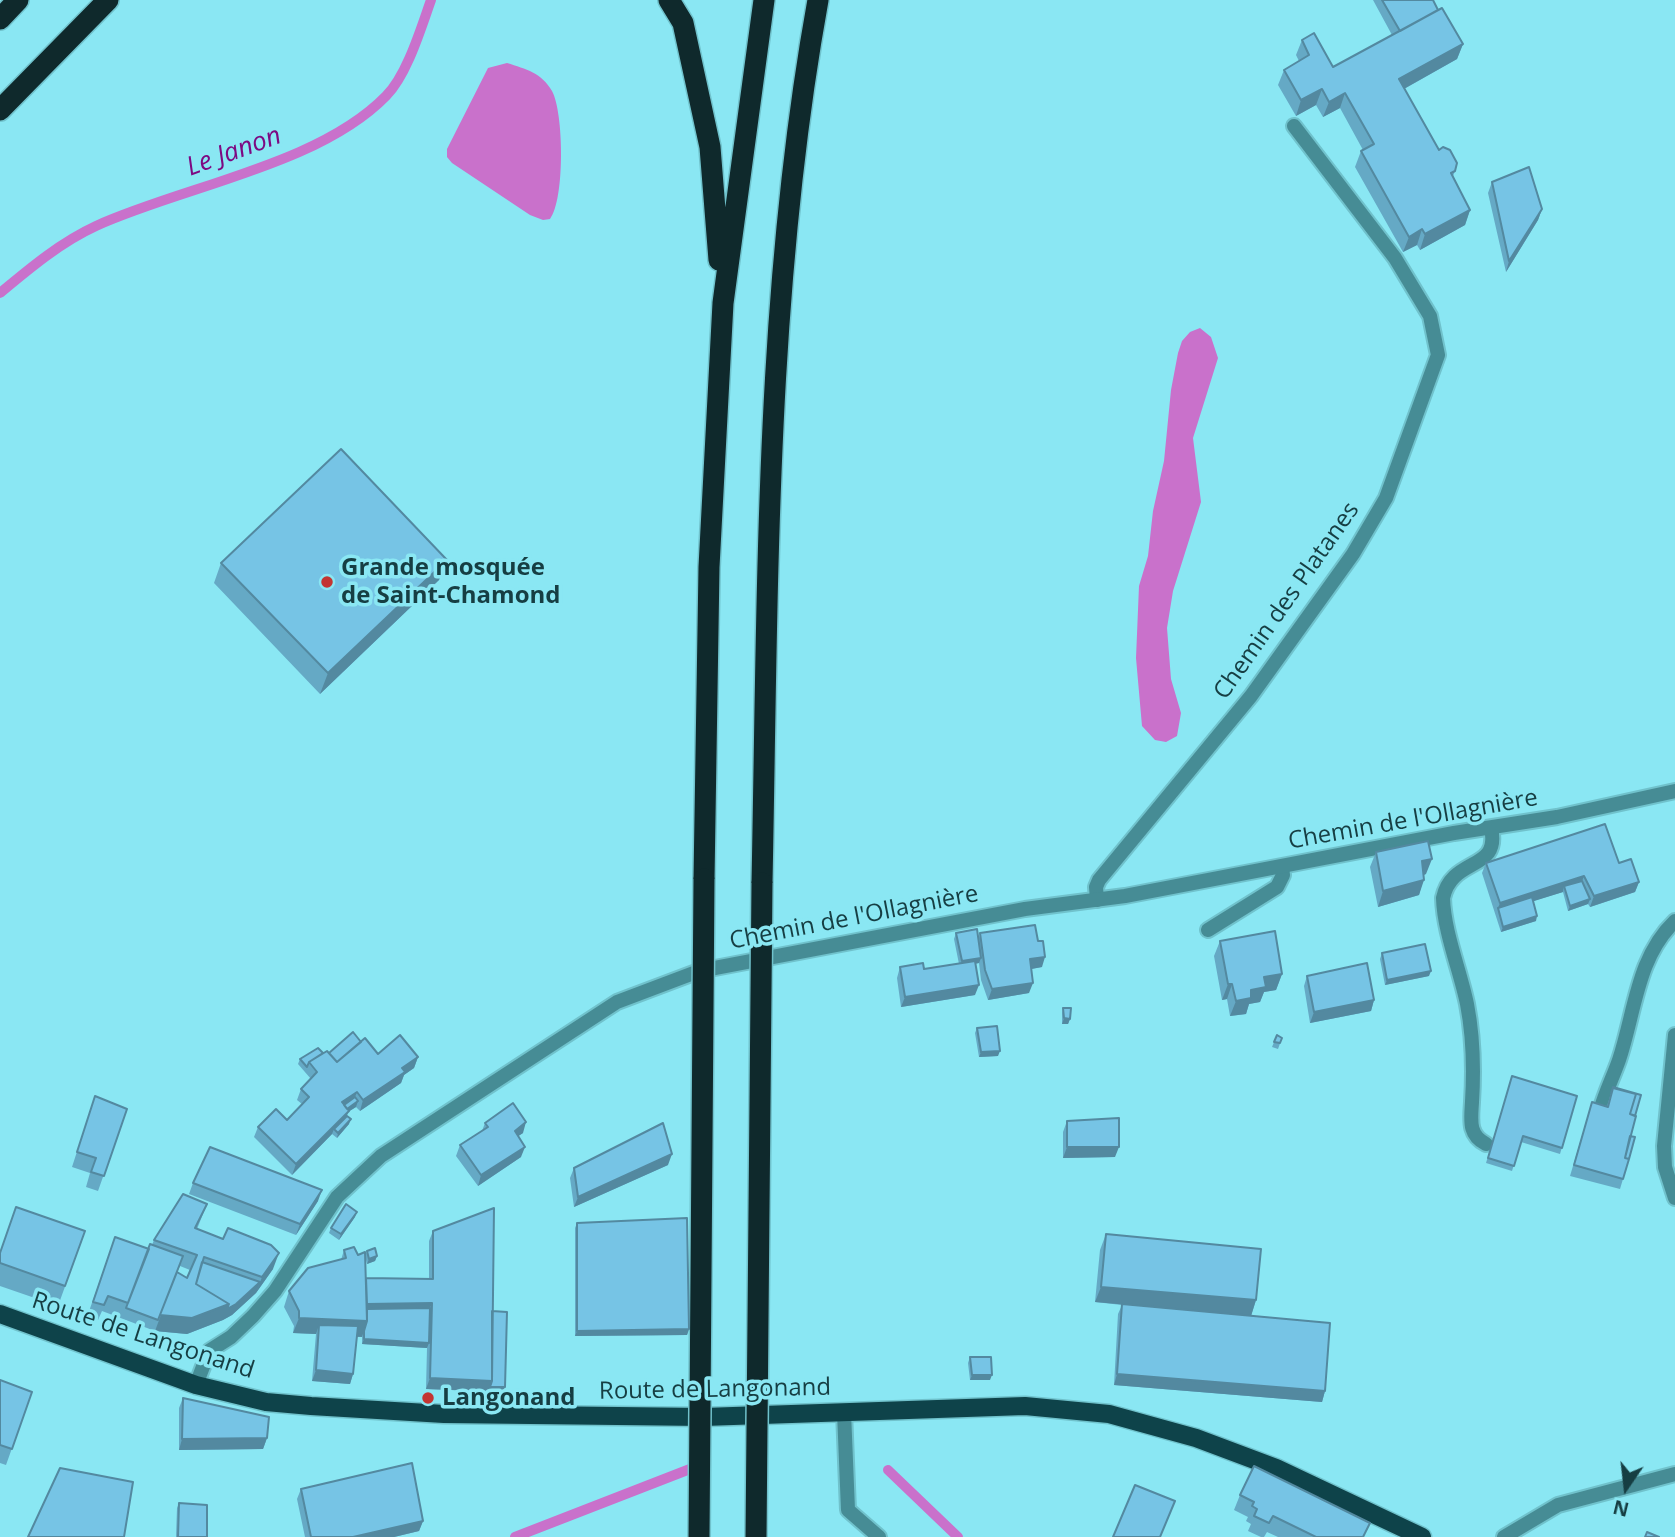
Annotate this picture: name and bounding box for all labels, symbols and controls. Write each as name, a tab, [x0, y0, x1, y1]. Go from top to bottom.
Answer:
water label: Le Janon	[182, 121, 286, 183]
street label: Chemin des Platanes	[1208, 497, 1366, 705]
place label: Grande mosquée de Saint-Chamond	[341, 554, 561, 610]
marker: Grande mosquée de Saint-Chamond	[319, 574, 335, 590]
street label: Chemin de l'Ollagnière	[1286, 784, 1540, 856]
street label: Chemin de l'Ollagnière	[727, 880, 981, 956]
street label: Route de Langonand	[28, 1286, 258, 1386]
street label: Route de Langonand	[599, 1374, 831, 1406]
place label: Langonand	[442, 1384, 575, 1412]
marker: Langonand	[420, 1390, 436, 1406]
north arrow	[1591, 1453, 1661, 1523]
text: N	[1610, 1494, 1632, 1523]

